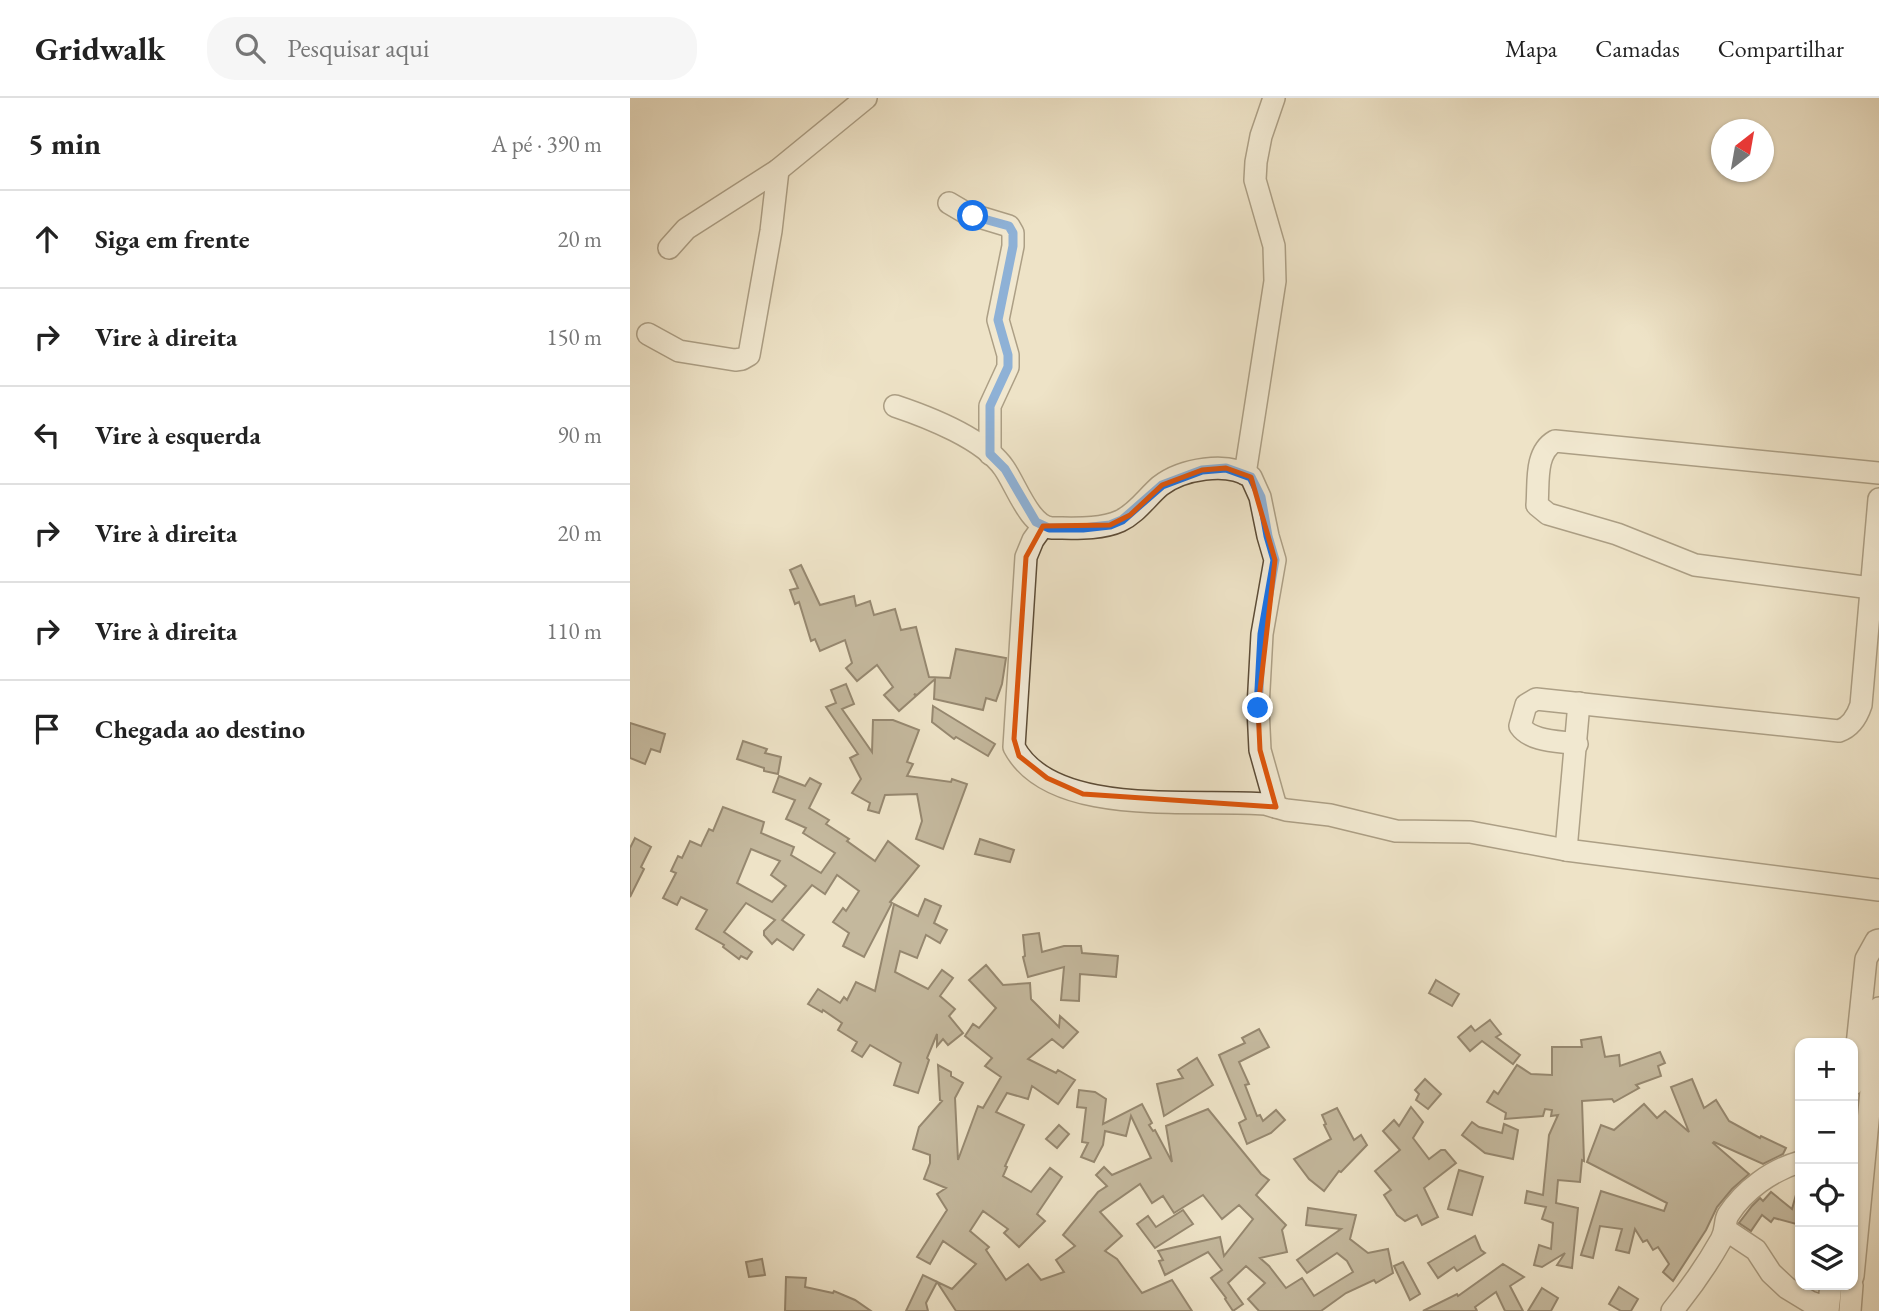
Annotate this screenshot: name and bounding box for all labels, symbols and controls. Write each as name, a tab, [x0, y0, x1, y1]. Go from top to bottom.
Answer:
search box	[207, 17, 697, 80]
text: Gridwalk	[35, 27, 165, 70]
icon: search	[231, 29, 269, 67]
text: Pesquisar aqui	[287, 31, 429, 65]
text: Mapa	[1505, 33, 1557, 64]
text: Camadas	[1595, 33, 1680, 64]
text: Compartilhar	[1718, 33, 1844, 64]
north arrow	[1711, 119, 1774, 182]
text: 5 min	[28, 124, 101, 163]
text: A pé · 390 m	[491, 129, 602, 159]
route start	[957, 200, 988, 231]
icon: ahead	[28, 220, 66, 258]
text: Siga em frente	[95, 222, 250, 256]
text: 20 m	[557, 224, 602, 254]
icon: right	[28, 318, 66, 356]
text: Vire à direita	[95, 320, 237, 354]
text: 150 m	[546, 322, 602, 352]
icon: left	[28, 416, 66, 454]
text: Vire à esquerda	[95, 418, 261, 452]
text: 90 m	[557, 420, 602, 450]
icon: right	[28, 514, 66, 552]
text: Vire à direita	[95, 516, 237, 550]
text: 20 m	[557, 518, 602, 548]
icon: right	[28, 612, 66, 650]
text: Vire à direita	[95, 614, 237, 648]
text: 110 m	[546, 616, 602, 646]
route end	[1242, 692, 1273, 723]
icon: arrive	[28, 710, 66, 748]
text: Chegada ao destino	[95, 712, 305, 746]
map controls	[1795, 1038, 1858, 1290]
button: +	[1795, 1038, 1858, 1101]
button: −	[1795, 1101, 1858, 1164]
button: locate	[1795, 1164, 1858, 1227]
button: layers	[1795, 1227, 1858, 1290]

